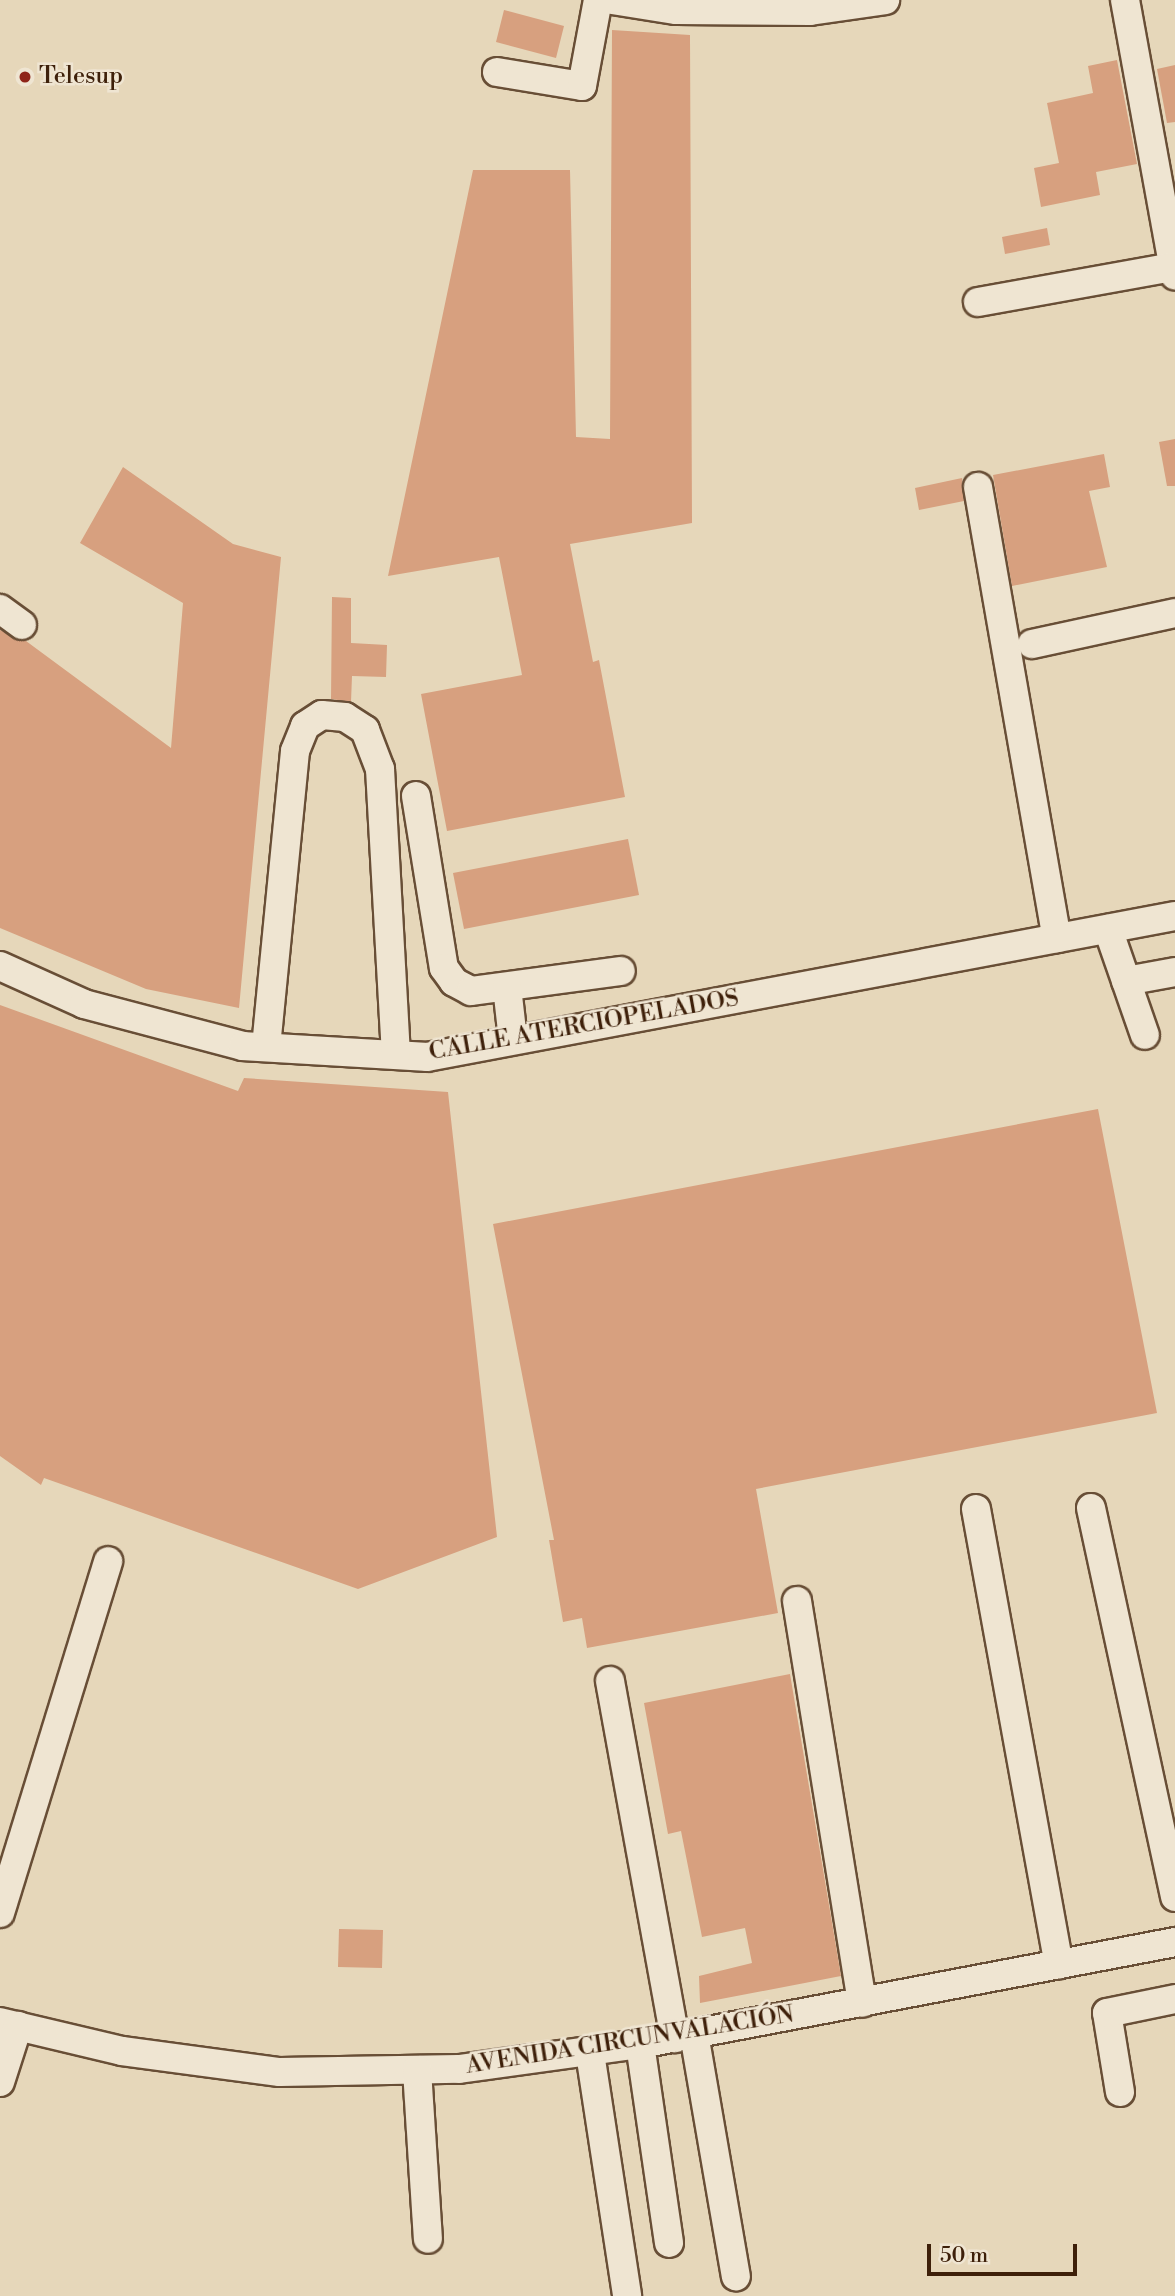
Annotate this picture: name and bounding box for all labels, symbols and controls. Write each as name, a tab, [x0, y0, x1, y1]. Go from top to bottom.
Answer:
place label: Telesup	[39, 63, 123, 91]
marker: Telesup	[17, 69, 33, 85]
street label: CALLE ATERCIOPELADOS	[427, 985, 741, 1067]
street label: AVENIDA CIRCUNVALACIÓN	[464, 2001, 796, 2081]
scale bar	[930, 2230, 1080, 2274]
text: 50 m	[940, 2243, 988, 2269]

